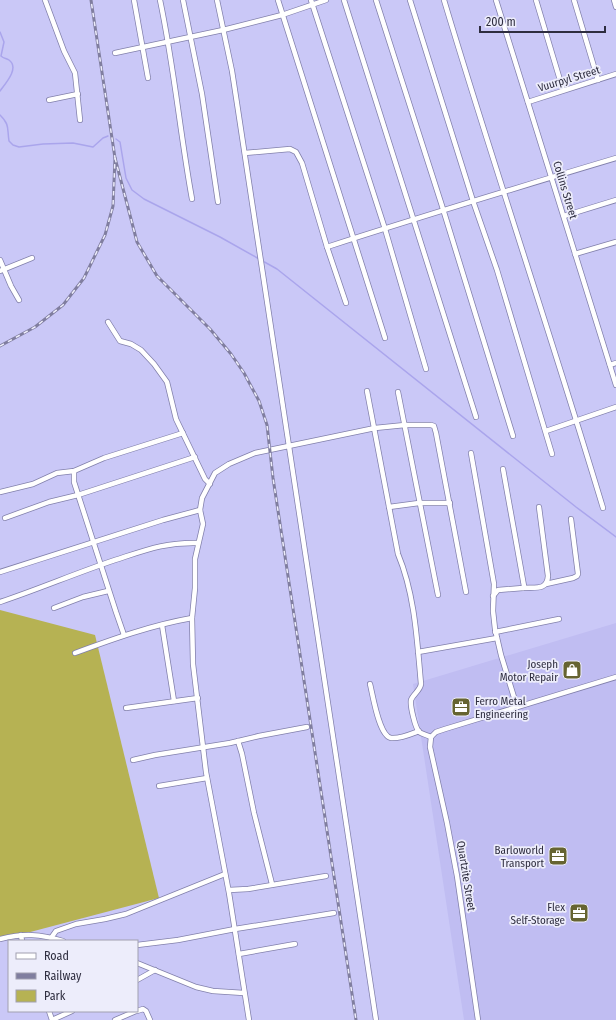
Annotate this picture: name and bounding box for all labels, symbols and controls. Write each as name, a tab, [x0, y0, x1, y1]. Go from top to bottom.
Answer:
scale bar	[480, 8, 605, 34]
text: 200 m	[486, 15, 516, 29]
street label: Vuurpyl Street	[537, 63, 602, 95]
street label: Collins Street	[550, 159, 580, 221]
place label: Joseph Motor Repair	[500, 658, 558, 684]
shop icon: Joseph Motor Repair	[561, 659, 583, 681]
place label: Ferro Metal Engineering	[475, 695, 529, 721]
office icon: Ferro Metal Engineering	[450, 696, 472, 718]
street label: Quartzite Street	[454, 840, 478, 913]
place label: Barloworld Transport	[495, 844, 544, 870]
office icon: Barloworld Transport	[547, 845, 569, 867]
place label: Flex Self-Storage	[511, 901, 565, 927]
office icon: Flex Self-Storage	[568, 902, 590, 924]
legend	[8, 940, 138, 1012]
text: Road	[44, 949, 69, 963]
text: Railway	[44, 969, 82, 983]
text: Park	[44, 989, 66, 1003]

